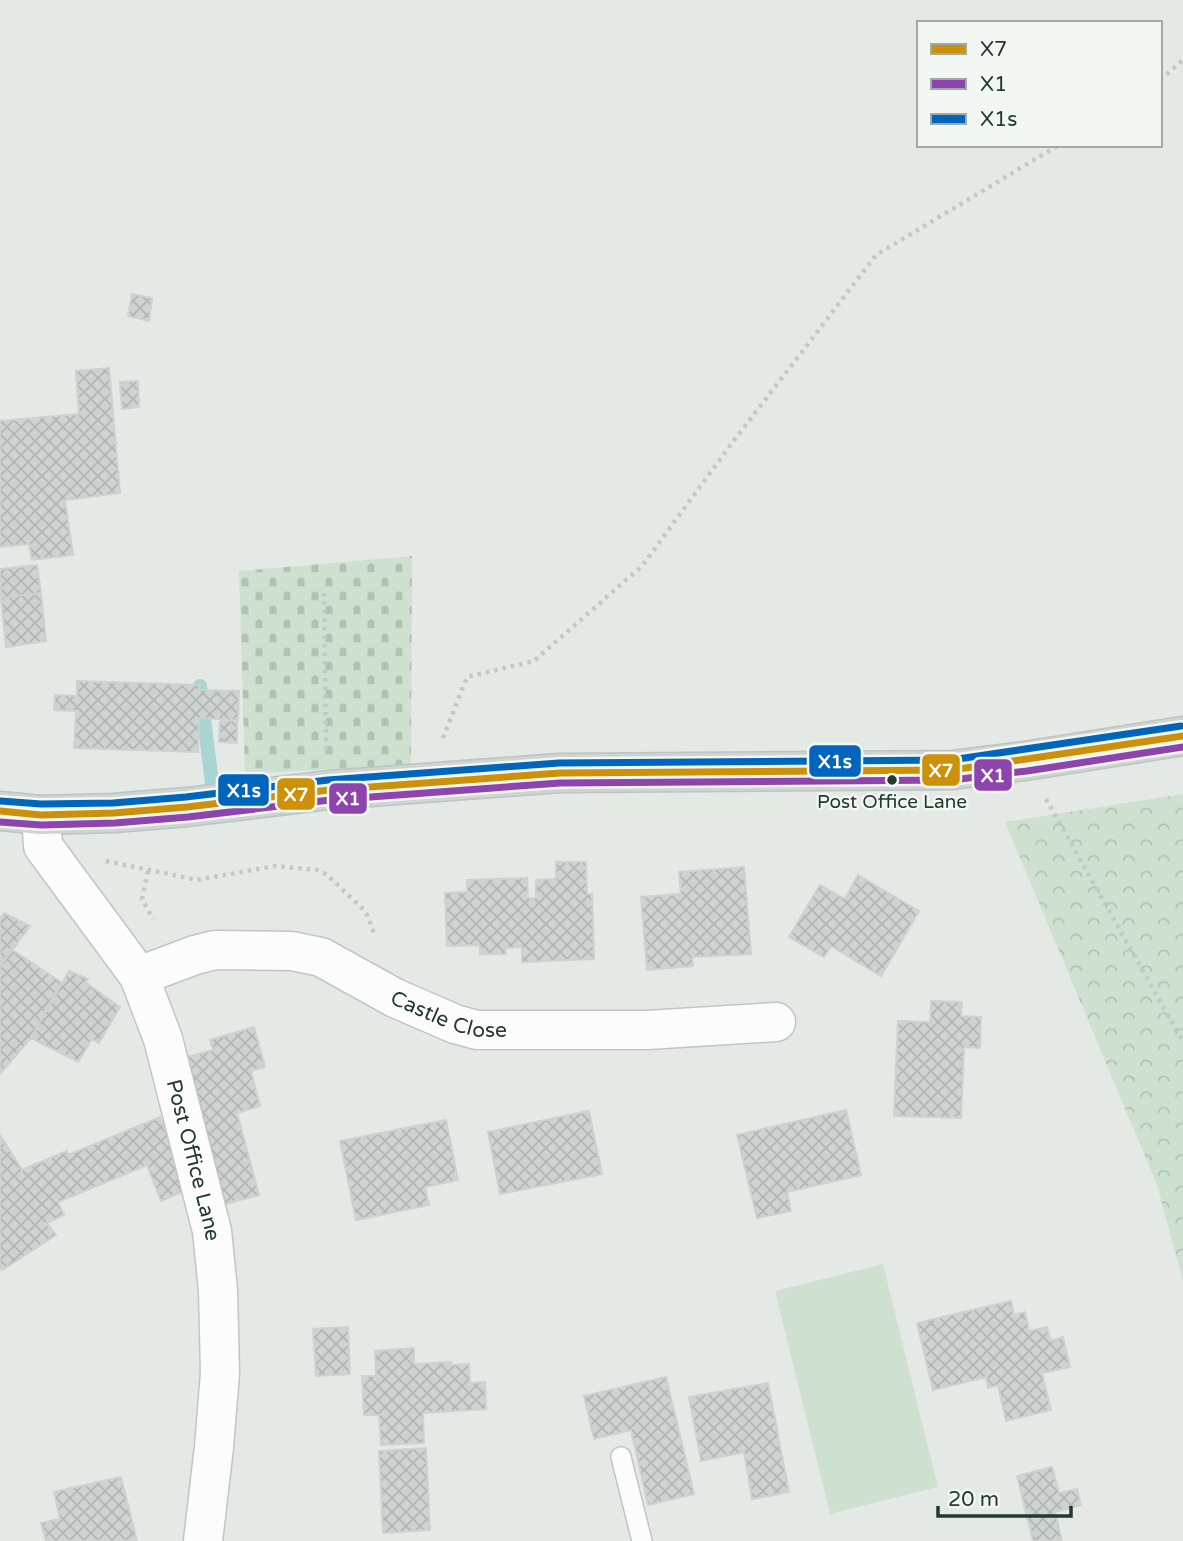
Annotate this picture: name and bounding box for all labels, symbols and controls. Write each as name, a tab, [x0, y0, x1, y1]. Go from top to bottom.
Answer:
legend	[917, 21, 1162, 147]
text: X7	[980, 37, 1007, 62]
text: X1	[980, 72, 1007, 97]
text: X1s	[980, 107, 1017, 132]
line badge: X1s	[808, 744, 862, 778]
text: X1s	[818, 751, 852, 773]
line badge: X7	[921, 753, 961, 787]
line badge: X1	[973, 758, 1013, 792]
text: X7	[929, 760, 953, 782]
text: X1	[981, 765, 1005, 787]
line badge: X1s	[217, 773, 270, 807]
marker: Post Office Lane	[885, 773, 899, 787]
line badge: X7	[276, 777, 316, 811]
text: X1s	[227, 780, 261, 802]
line badge: X1	[328, 782, 368, 815]
text: X7	[284, 784, 308, 806]
text: X1	[336, 788, 360, 810]
place label: Post Office Lane	[817, 791, 967, 813]
street label: Castle Close	[387, 985, 507, 1043]
street label: Post Office Lane	[161, 1077, 225, 1242]
scale bar	[938, 1474, 1071, 1518]
text: 20 m	[948, 1487, 999, 1512]

